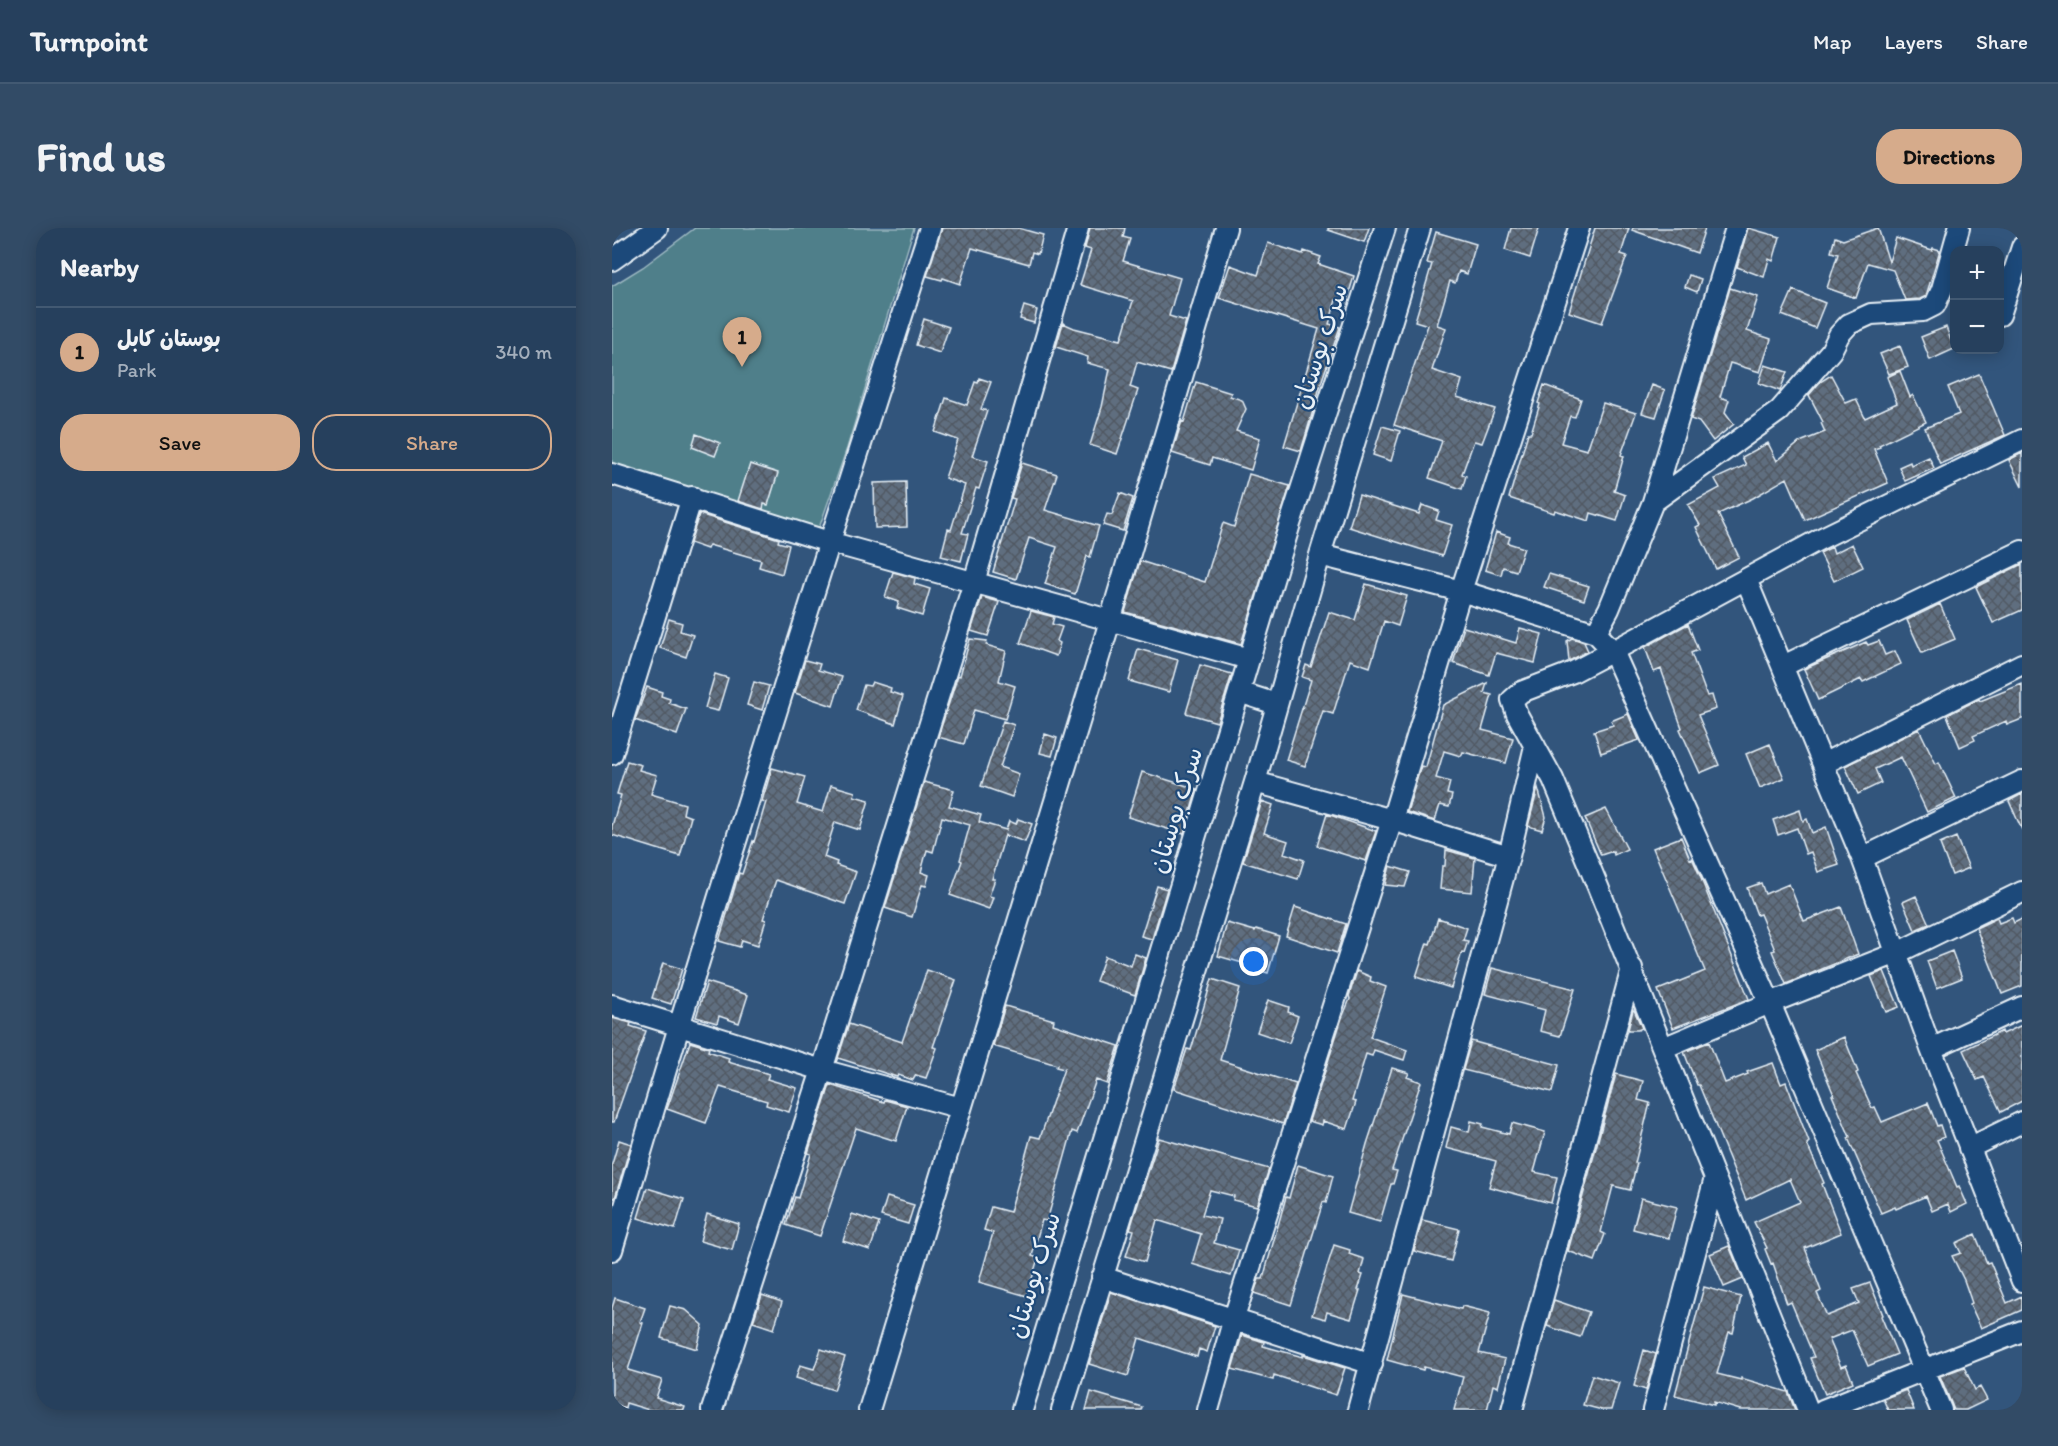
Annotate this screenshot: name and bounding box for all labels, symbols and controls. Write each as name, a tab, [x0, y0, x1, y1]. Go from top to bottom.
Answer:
text: Turnpoint	[30, 24, 148, 58]
text: Map	[1813, 29, 1852, 54]
text: Layers	[1885, 29, 1943, 54]
text: Share	[1976, 29, 2028, 54]
button: Directions	[1876, 129, 2022, 184]
text: Find us	[36, 131, 166, 182]
map controls	[1950, 246, 2004, 354]
button: +	[1950, 246, 2004, 300]
text: Nearby	[60, 251, 139, 283]
street label: سرک بوستان	[1284, 279, 1354, 413]
button: −	[1950, 300, 2004, 354]
pin: 1	[722, 318, 762, 367]
text: بوستان کابل	[117, 325, 221, 352]
text: 1	[75, 340, 84, 364]
text: 340 m	[495, 340, 552, 364]
text: Park	[117, 358, 156, 382]
button: Save	[60, 414, 300, 471]
button: Share	[312, 414, 552, 471]
street label: سرک بوستان	[1141, 743, 1209, 877]
your location	[1239, 947, 1268, 976]
street label: سرک بوستان	[999, 1208, 1067, 1342]

